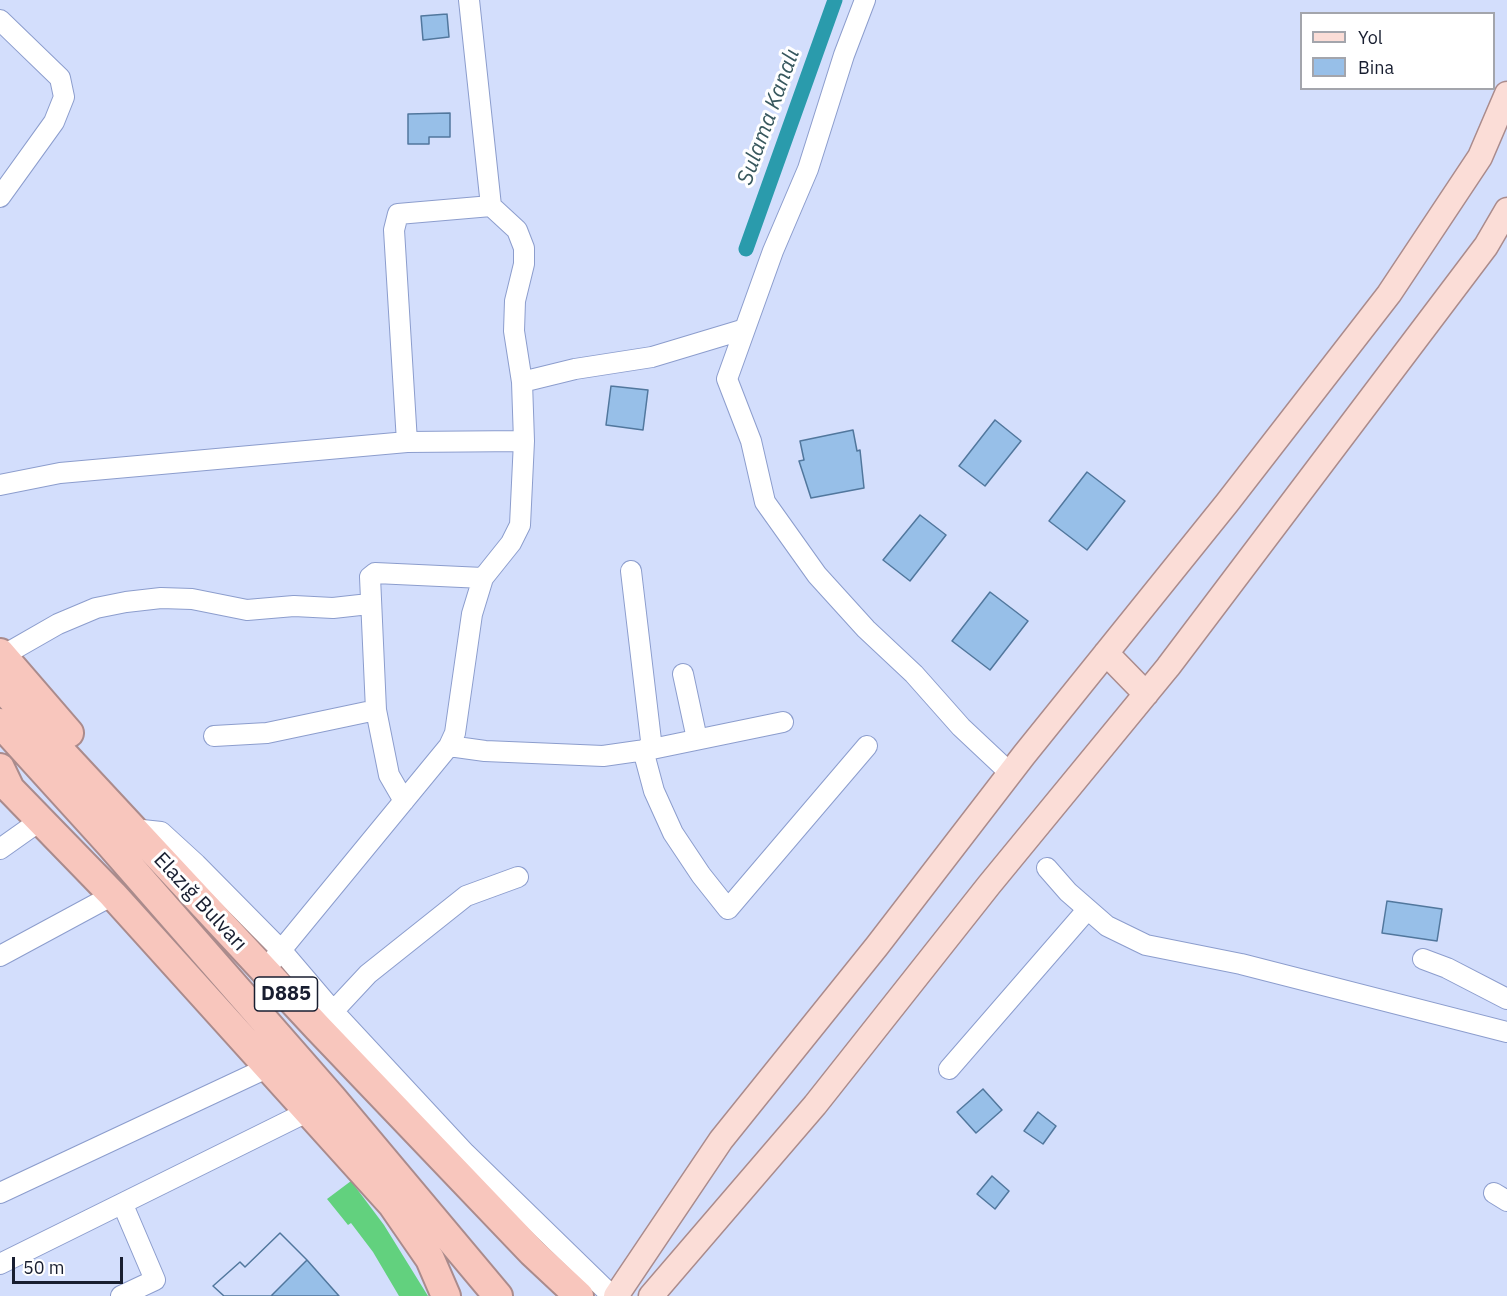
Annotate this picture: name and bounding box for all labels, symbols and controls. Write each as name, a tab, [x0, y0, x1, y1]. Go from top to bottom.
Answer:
legend	[1300, 12, 1495, 90]
text: Yol	[1358, 26, 1383, 49]
water label: Sulama Kanalı	[732, 45, 806, 189]
text: Bina	[1358, 56, 1394, 79]
street label: Elazığ Bulvarı	[148, 847, 252, 957]
road number: D885	[254, 977, 318, 1011]
scale bar	[15, 1245, 126, 1283]
text: 50 m	[23, 1256, 65, 1279]

